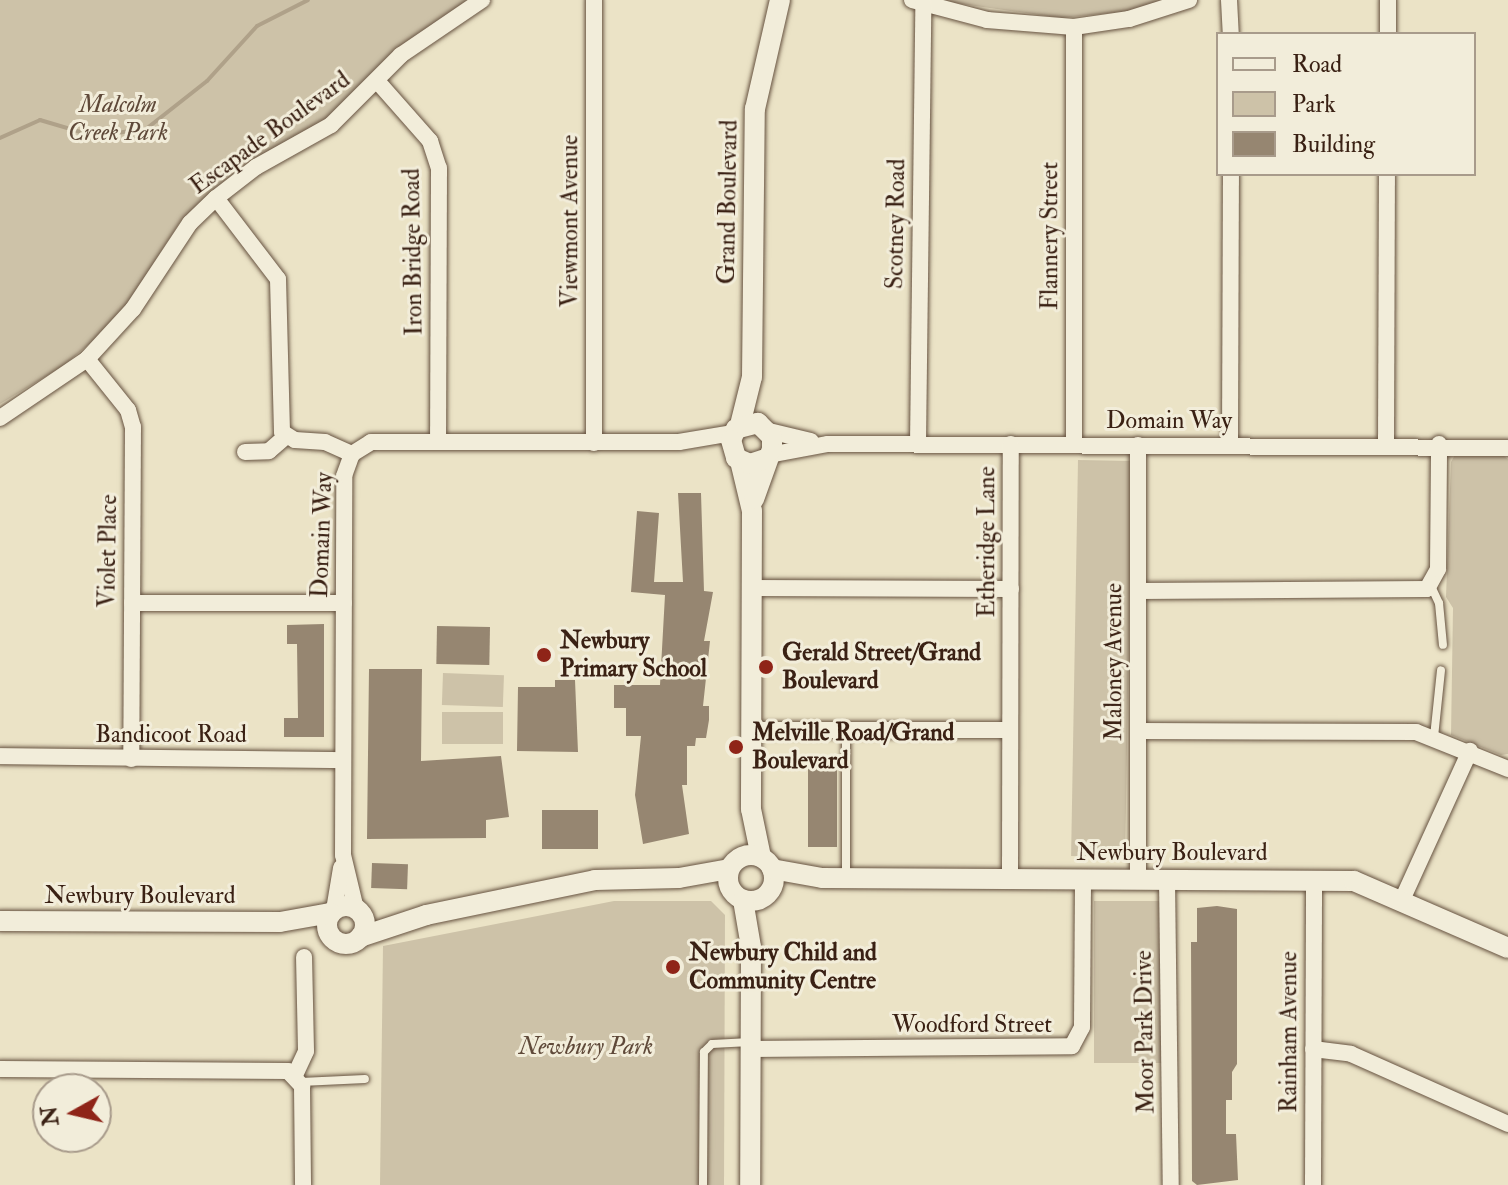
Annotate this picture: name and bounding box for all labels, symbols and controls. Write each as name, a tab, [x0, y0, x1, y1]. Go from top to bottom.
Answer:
legend	[1216, 32, 1476, 176]
text: Road	[1292, 49, 1342, 80]
street label: Escapade Boulevard	[184, 65, 356, 201]
text: Park	[1292, 89, 1336, 120]
park label: Malcolm Creek Park	[68, 91, 168, 147]
street label: Grand Boulevard	[712, 119, 744, 285]
text: Building	[1292, 129, 1375, 160]
street label: Viewmont Avenue	[556, 135, 584, 307]
street label: Scotney Road	[880, 159, 912, 289]
street label: Flannery Street	[1036, 162, 1064, 310]
street label: Iron Bridge Road	[397, 168, 429, 336]
street label: Domain Way	[1106, 407, 1232, 435]
street label: Etheridge Lane	[973, 466, 1001, 618]
street label: Domain Way	[305, 472, 339, 598]
street label: Violet Place	[93, 494, 123, 608]
street label: Maloney Avenue	[1100, 583, 1128, 741]
place label: Newbury Primary School	[560, 627, 707, 683]
place label: Gerald Street/Grand Boulevard	[782, 639, 981, 695]
marker: Newbury Primary School	[535, 646, 553, 664]
marker: Gerald Street/Grand Boulevard	[757, 658, 775, 676]
place label: Melville Road/Grand Boulevard	[752, 719, 954, 775]
street label: Bandicoot Road	[95, 721, 247, 749]
marker: Melville Road/Grand Boulevard	[727, 738, 745, 756]
street label: Newbury Boulevard	[1077, 839, 1267, 867]
street label: Newbury Boulevard	[45, 882, 235, 910]
place label: Newbury Child and Community Centre	[689, 939, 877, 995]
street label: Moor Park Drive	[1129, 950, 1161, 1114]
street label: Rainham Avenue	[1275, 951, 1303, 1113]
marker: Newbury Child and Community Centre	[664, 958, 682, 976]
street label: Woodford Street	[892, 1011, 1052, 1039]
park label: Newbury Park	[519, 1033, 653, 1061]
north arrow	[32, 1073, 112, 1153]
text: N	[35, 1104, 65, 1128]

